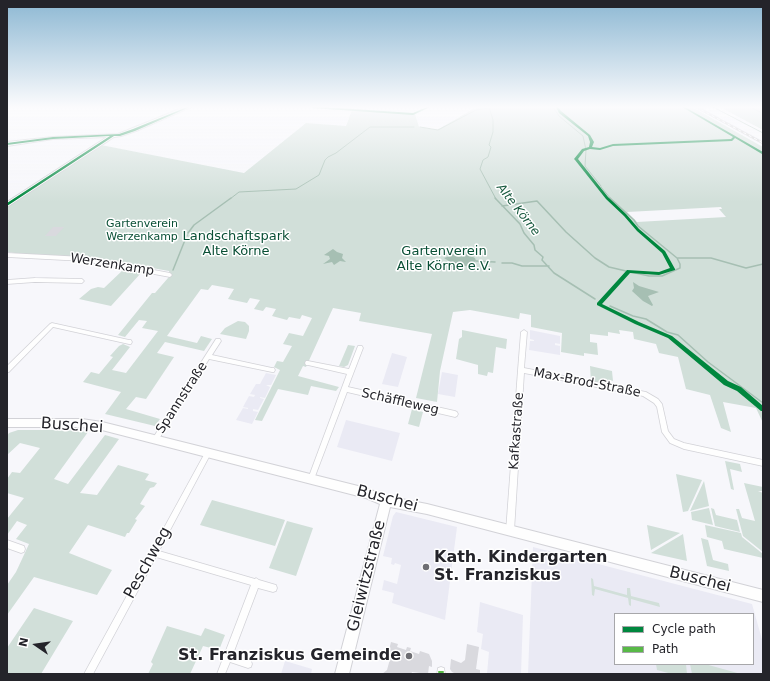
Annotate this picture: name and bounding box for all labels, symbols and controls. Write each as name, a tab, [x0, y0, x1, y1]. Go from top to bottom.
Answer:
water label: Alte Körne	[493, 181, 543, 239]
park label: Gartenverein Werzenkamp	[106, 217, 178, 243]
park label: Landschaftspark Alte Körne	[182, 229, 290, 260]
park label: Gartenverein Alte Körne e.V.	[397, 244, 491, 275]
street label: Werzenkamp	[69, 251, 155, 279]
street label: Spannstraße	[153, 359, 211, 437]
street label: Max-Brod-Straße	[532, 365, 642, 401]
street label: Schäffleweg	[360, 386, 440, 418]
street label: Kafkastraße	[507, 392, 527, 470]
street label: Buschei	[40, 414, 104, 438]
street label: Buschei	[354, 482, 420, 516]
street label: Gleiwitzstraße	[344, 518, 390, 634]
street label: Peschweg	[120, 524, 176, 602]
place label: Kath. Kindergarten St. Franziskus	[434, 548, 607, 586]
marker: Kath. Kindergarten St. Franziskus	[421, 562, 431, 572]
street label: Buschei	[667, 563, 733, 597]
legend	[614, 613, 754, 665]
text: Cycle path	[652, 622, 716, 636]
north arrow	[16, 625, 56, 665]
text: N	[16, 636, 31, 648]
text: Path	[652, 642, 678, 656]
place label: St. Franziskus Gemeinde	[178, 646, 401, 666]
marker: St. Franziskus Gemeinde	[404, 651, 414, 661]

